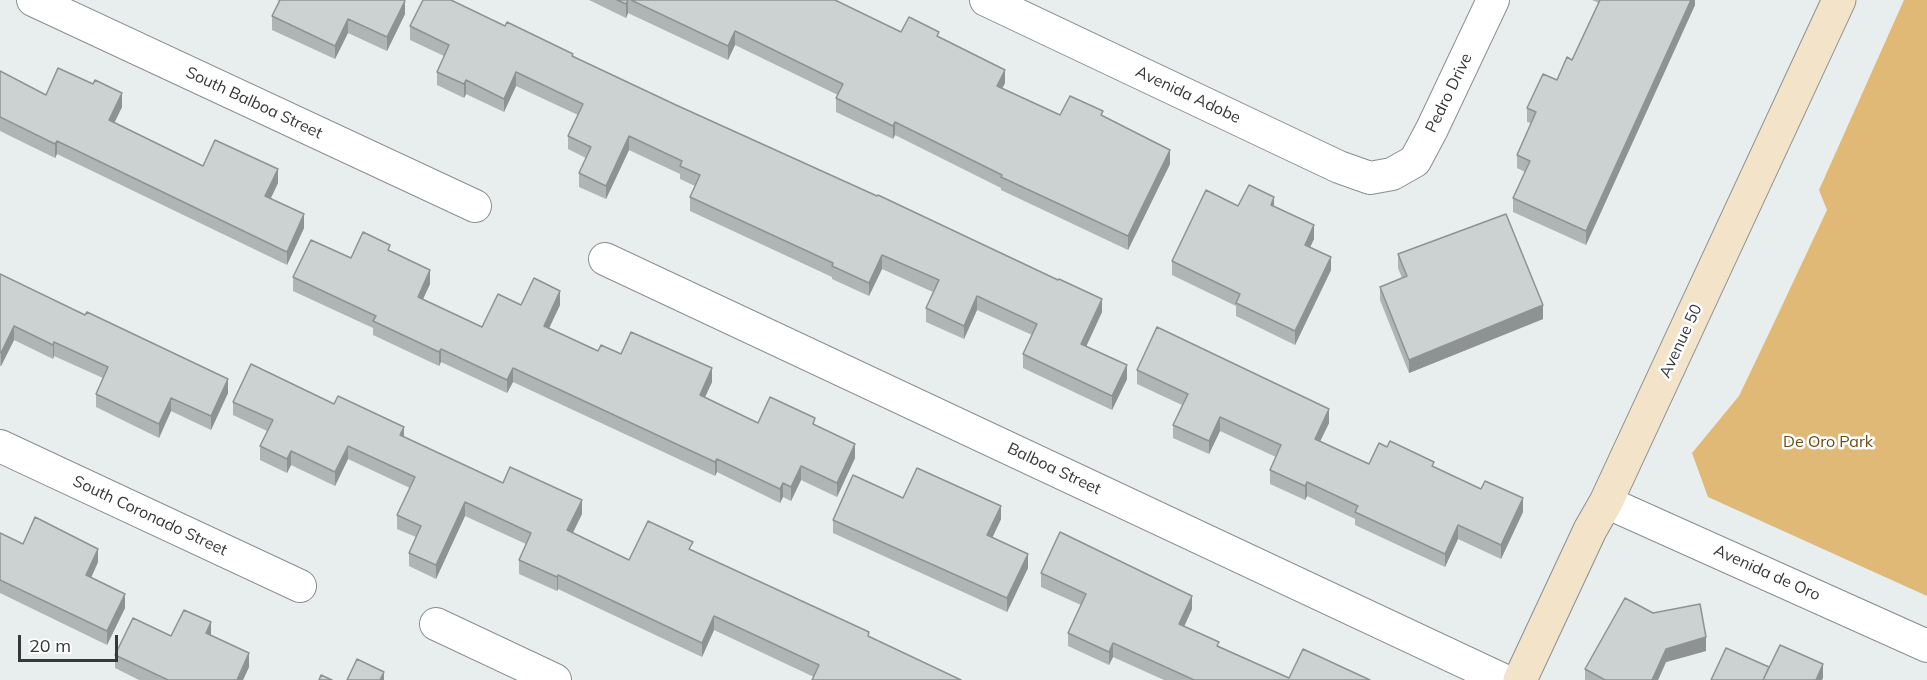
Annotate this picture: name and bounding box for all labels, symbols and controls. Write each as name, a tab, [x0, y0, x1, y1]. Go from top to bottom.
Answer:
street label: Pedro Drive	[1422, 50, 1476, 136]
street label: Avenida Adobe	[1132, 62, 1244, 128]
street label: South Balboa Street	[183, 63, 325, 143]
street label: Avenue 50	[1656, 301, 1706, 381]
park label: De Oro Park	[1783, 432, 1873, 452]
street label: Balboa Street	[1004, 439, 1104, 499]
street label: South Coronado Street	[70, 472, 230, 560]
street label: Avenida de Oro	[1711, 541, 1823, 605]
scale bar	[21, 623, 122, 661]
text: 20 m	[29, 634, 71, 657]

